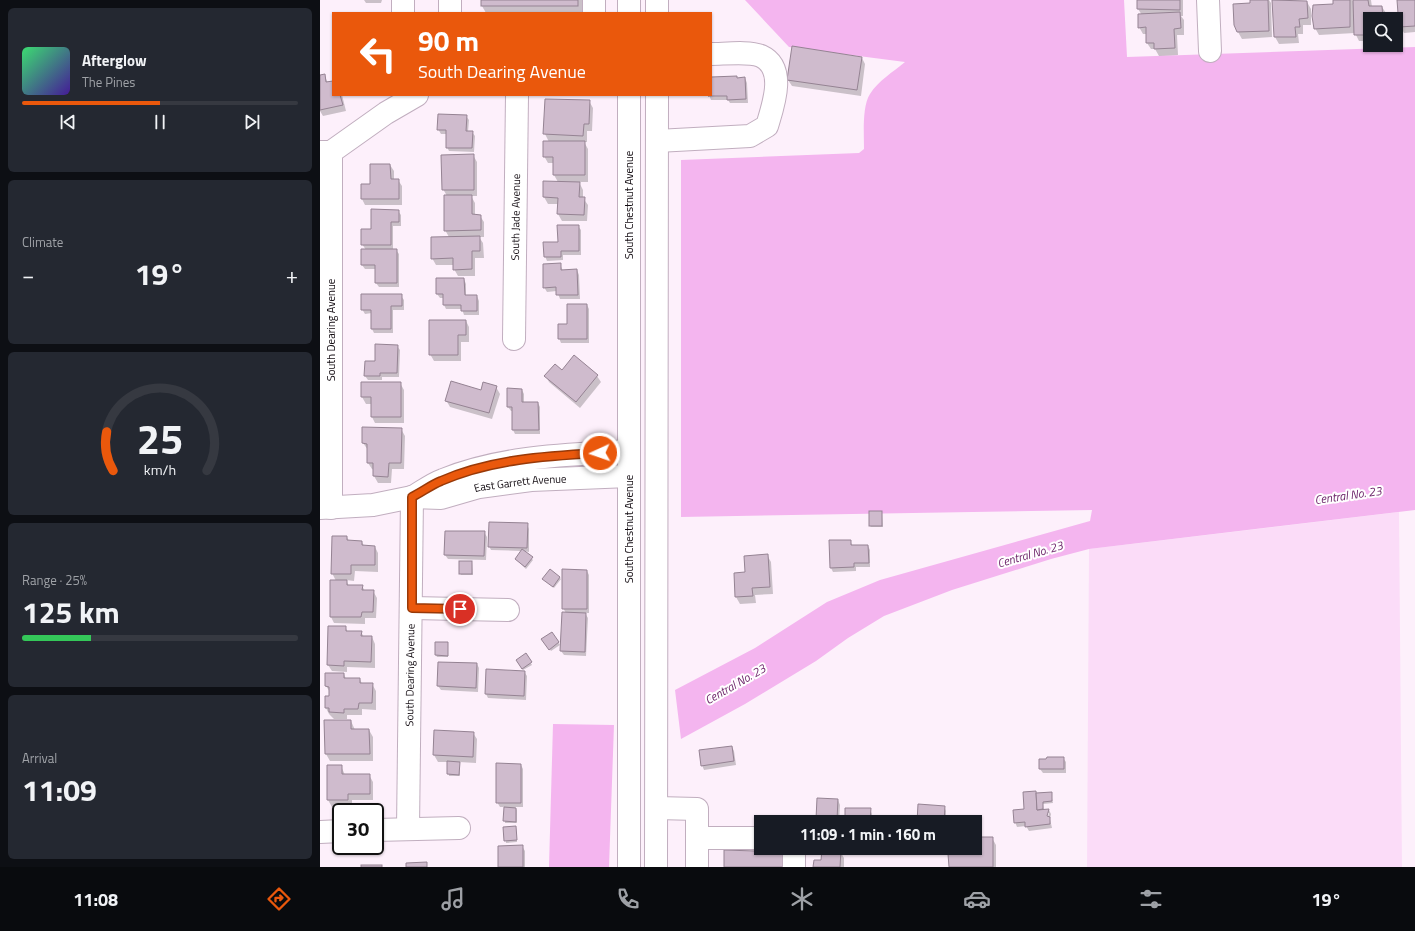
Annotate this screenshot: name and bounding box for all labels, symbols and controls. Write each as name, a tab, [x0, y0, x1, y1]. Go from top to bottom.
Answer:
map controls	[1363, 12, 1403, 52]
button: search	[1363, 12, 1403, 52]
text: 90 m	[418, 19, 479, 62]
icon: left	[352, 28, 404, 80]
text: Afterglow	[82, 49, 147, 72]
text: South Dearing Avenue	[418, 58, 586, 85]
text: The Pines	[82, 72, 135, 92]
icon: previous	[57, 111, 79, 133]
icon: pause	[149, 111, 171, 133]
icon: next	[241, 111, 263, 133]
street label: South Chestnut Avenue	[621, 150, 637, 259]
street label: South Jade Avenue	[507, 173, 524, 261]
text: Climate	[22, 232, 63, 252]
text: 19°	[135, 251, 185, 297]
text: −	[22, 258, 34, 292]
text: +	[286, 258, 298, 292]
street label: South Dearing Avenue	[323, 278, 339, 381]
text: 25	[137, 407, 183, 470]
position arrow	[579, 432, 621, 474]
text: km/h	[144, 459, 176, 481]
street label: East Garrett Avenue	[472, 471, 567, 496]
street label: South Chestnut Avenue	[621, 474, 637, 583]
water label: Central No. 23	[1313, 481, 1384, 509]
water label: Central No. 23	[995, 535, 1066, 572]
text: Range · 25%	[22, 570, 87, 590]
text: 125 km	[22, 589, 120, 635]
pin	[443, 592, 477, 626]
icon: arrive	[449, 598, 471, 620]
street label: South Dearing Avenue	[401, 623, 418, 726]
water label: Central No. 23	[701, 658, 770, 709]
text: Arrival	[22, 748, 57, 768]
text: 11:09	[22, 767, 97, 813]
speed limit sign: 30	[332, 803, 384, 855]
text: 11:09 · 1 min · 160 m	[800, 823, 936, 846]
icon: directions	[265, 885, 293, 913]
icon: music	[439, 885, 467, 913]
icon: phone	[614, 885, 642, 913]
icon: climate	[788, 885, 816, 913]
icon: car	[963, 885, 991, 913]
icon: filters	[1137, 885, 1165, 913]
text: 11:08	[73, 886, 118, 913]
text: 19°	[1311, 886, 1342, 913]

